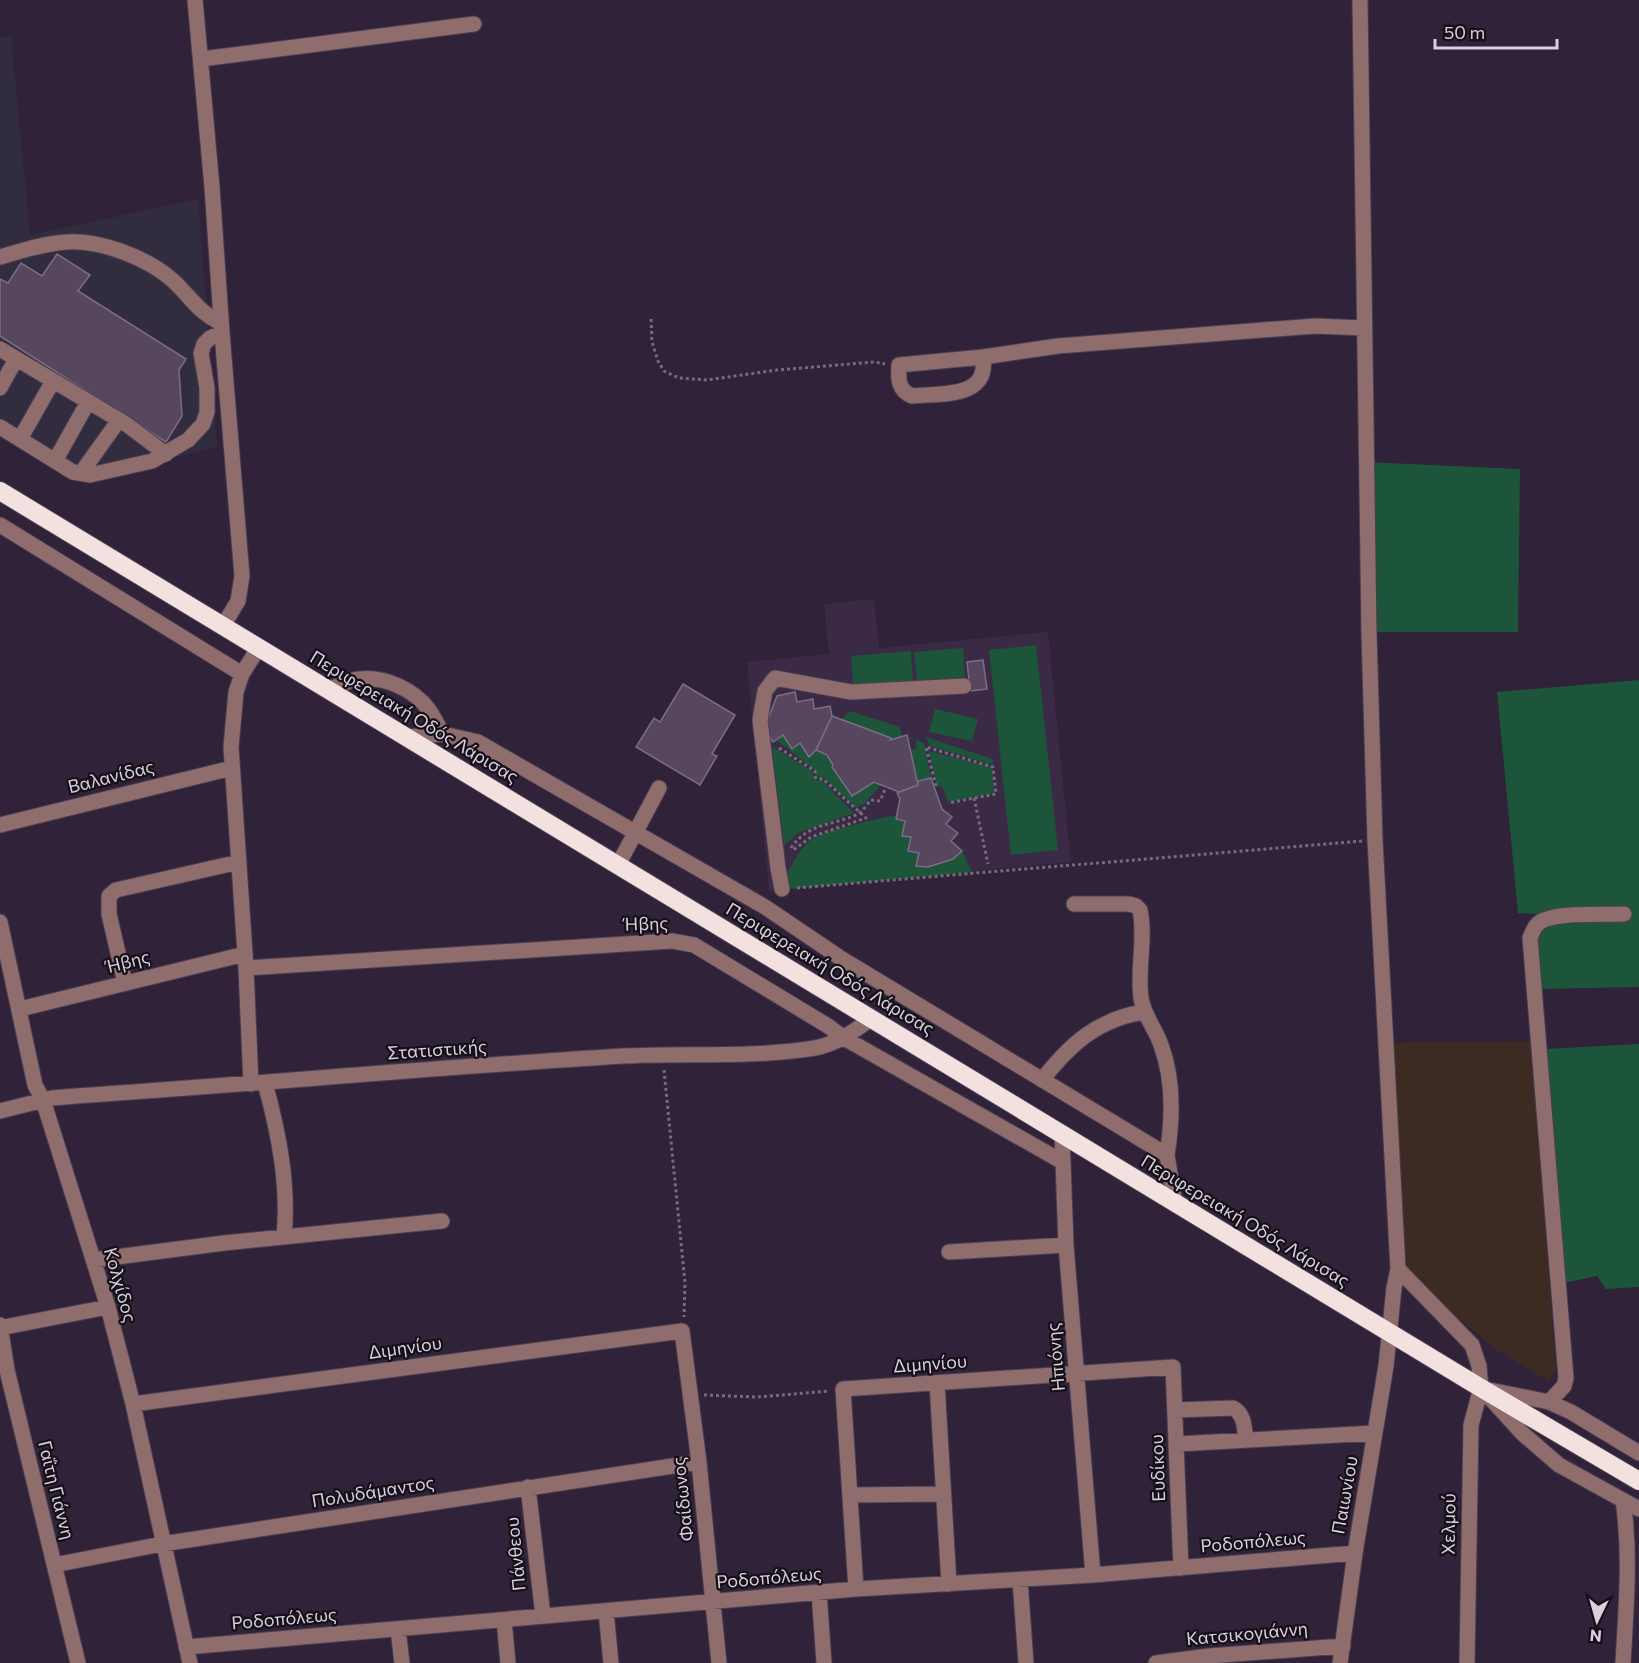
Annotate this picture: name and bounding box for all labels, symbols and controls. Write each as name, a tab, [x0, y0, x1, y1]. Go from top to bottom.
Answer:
scale bar	[1435, 12, 1556, 50]
text: 50 m	[1444, 21, 1485, 43]
street label: Περιφερειακή Οδός Λάρισας	[306, 645, 523, 787]
street label: Βαλανίδας	[65, 755, 156, 797]
street label: Περιφερειακή Οδός Λάρισας	[722, 897, 939, 1039]
street label: Ήβης	[621, 911, 669, 935]
street label: Ήβης	[102, 945, 152, 978]
street label: Στατιστικής	[386, 1035, 487, 1063]
street label: Περιφερειακή Οδός Λάρισας	[1137, 1149, 1354, 1291]
street label: Κολχίδος	[100, 1245, 142, 1325]
street label: Ηπιόνης	[1041, 1322, 1069, 1392]
street label: Διμηνίου	[367, 1331, 443, 1363]
street label: Διμηνίου	[892, 1349, 968, 1377]
street label: Ευδίκου	[1145, 1434, 1169, 1502]
street label: Γαΐτη Γιάννη	[34, 1438, 80, 1542]
street label: Παιωνίου	[1326, 1454, 1362, 1536]
street label: Φαίδωνος	[667, 1456, 697, 1542]
street label: Πολυδάμαντος	[310, 1470, 436, 1512]
street label: Χελμού	[1436, 1493, 1460, 1555]
street label: Πάνθεου	[500, 1516, 530, 1592]
street label: Ροδοπόλεως	[1199, 1525, 1307, 1557]
street label: Ροδοπόλεως	[715, 1561, 823, 1593]
north arrow	[1567, 1591, 1627, 1651]
street label: Ροδοπόλεως	[230, 1602, 338, 1634]
street label: Κατσικογιάννη	[1185, 1617, 1309, 1649]
text: N	[1589, 1626, 1602, 1646]

